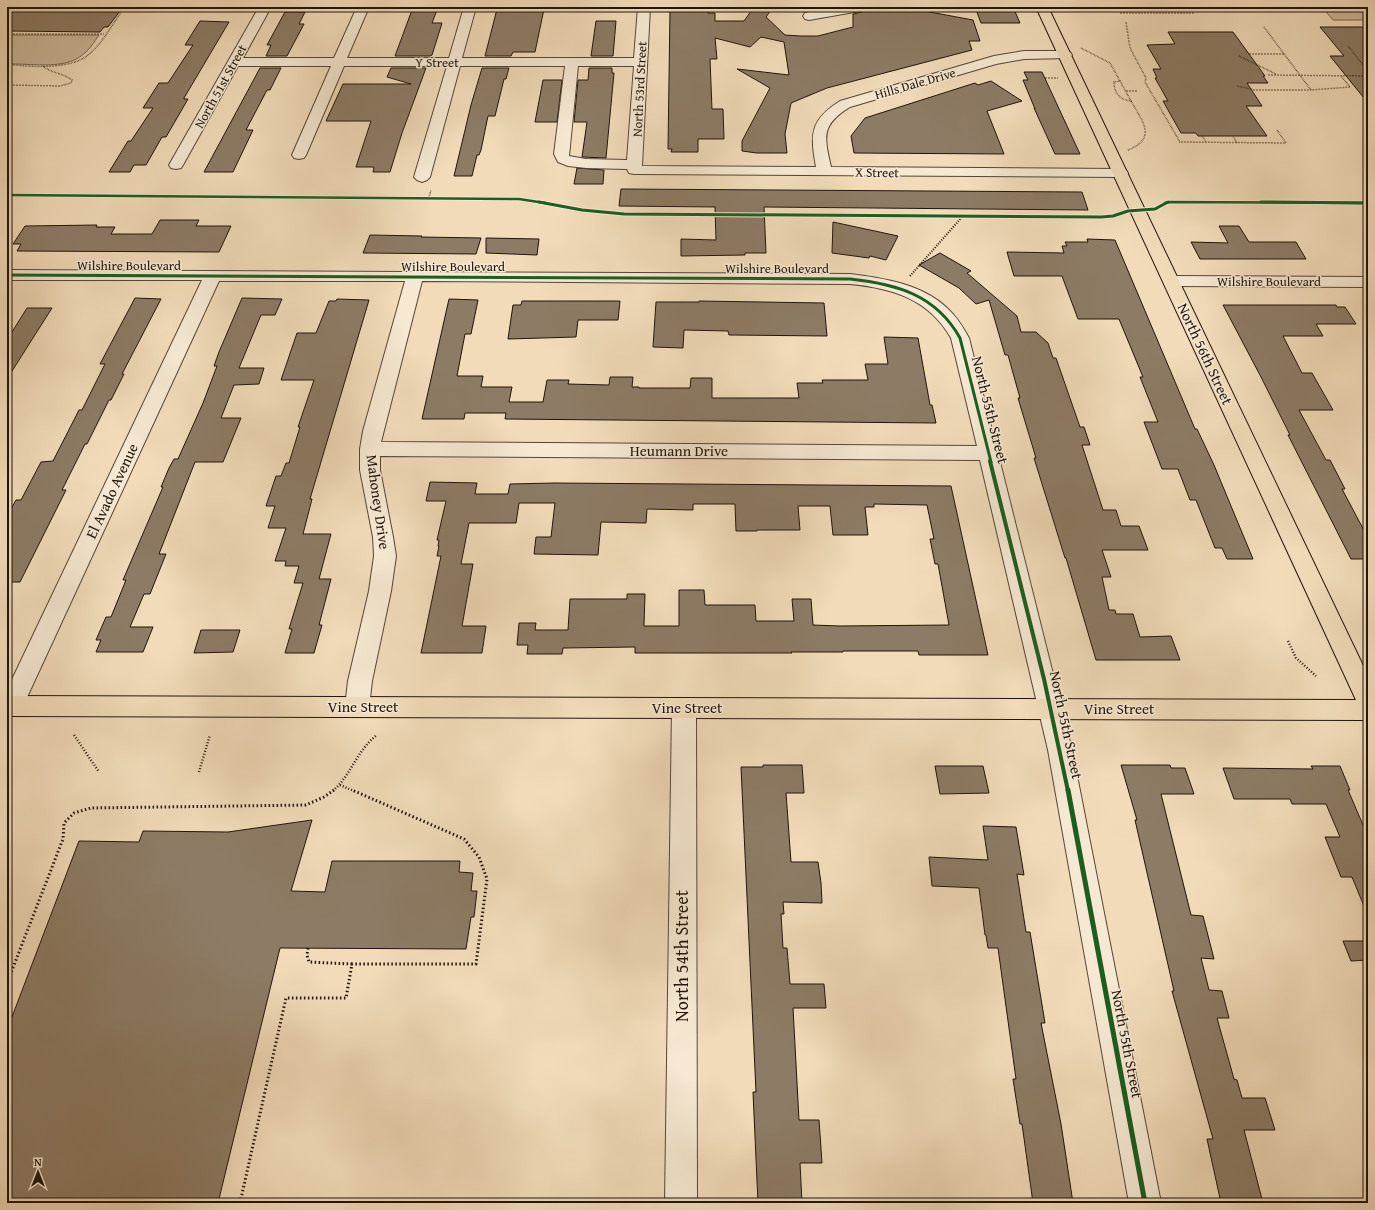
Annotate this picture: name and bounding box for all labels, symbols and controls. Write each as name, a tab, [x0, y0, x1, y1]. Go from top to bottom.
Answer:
street label: North 51st Street	[190, 40, 252, 132]
street label: North 53rd Street	[628, 40, 652, 137]
street label: Y Street	[415, 53, 459, 72]
street label: Hills Dale Drive	[872, 63, 958, 104]
street label: X Street	[855, 163, 899, 182]
street label: Wilshire Boulevard	[77, 256, 181, 275]
street label: Wilshire Boulevard	[401, 257, 505, 276]
street label: Wilshire Boulevard	[725, 259, 829, 278]
street label: Wilshire Boulevard	[1217, 272, 1321, 291]
street label: North 56th Street	[1173, 299, 1239, 409]
street label: North 55th Street	[967, 354, 1014, 467]
street label: El Avado Avenue	[80, 440, 143, 542]
street label: Heumann Drive	[630, 440, 728, 461]
street label: Mahoney Drive	[361, 453, 396, 551]
street label: North 55th Street	[1045, 669, 1088, 782]
street label: Vine Street	[328, 696, 399, 717]
street label: Vine Street	[652, 697, 723, 718]
street label: Vine Street	[1084, 698, 1155, 719]
street label: North 54th Street	[668, 889, 695, 1022]
street label: North 55th Street	[1107, 988, 1148, 1101]
north arrow	[18, 1152, 58, 1192]
text: N	[34, 1154, 42, 1170]

